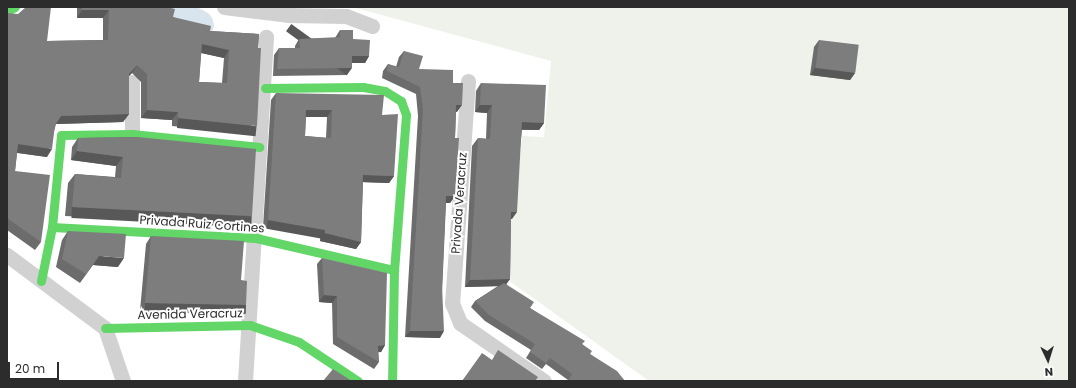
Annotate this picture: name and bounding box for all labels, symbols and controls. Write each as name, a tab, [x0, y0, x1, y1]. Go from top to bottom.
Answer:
street label: Privada Veracruz	[448, 152, 470, 254]
street label: Privada Ruiz Cortines	[139, 212, 265, 236]
street label: Avenida Veracruz	[137, 306, 243, 322]
north arrow	[1028, 340, 1068, 380]
scale bar	[10, 354, 61, 380]
text: 20 m	[15, 360, 45, 377]
text: N	[1044, 364, 1054, 380]

